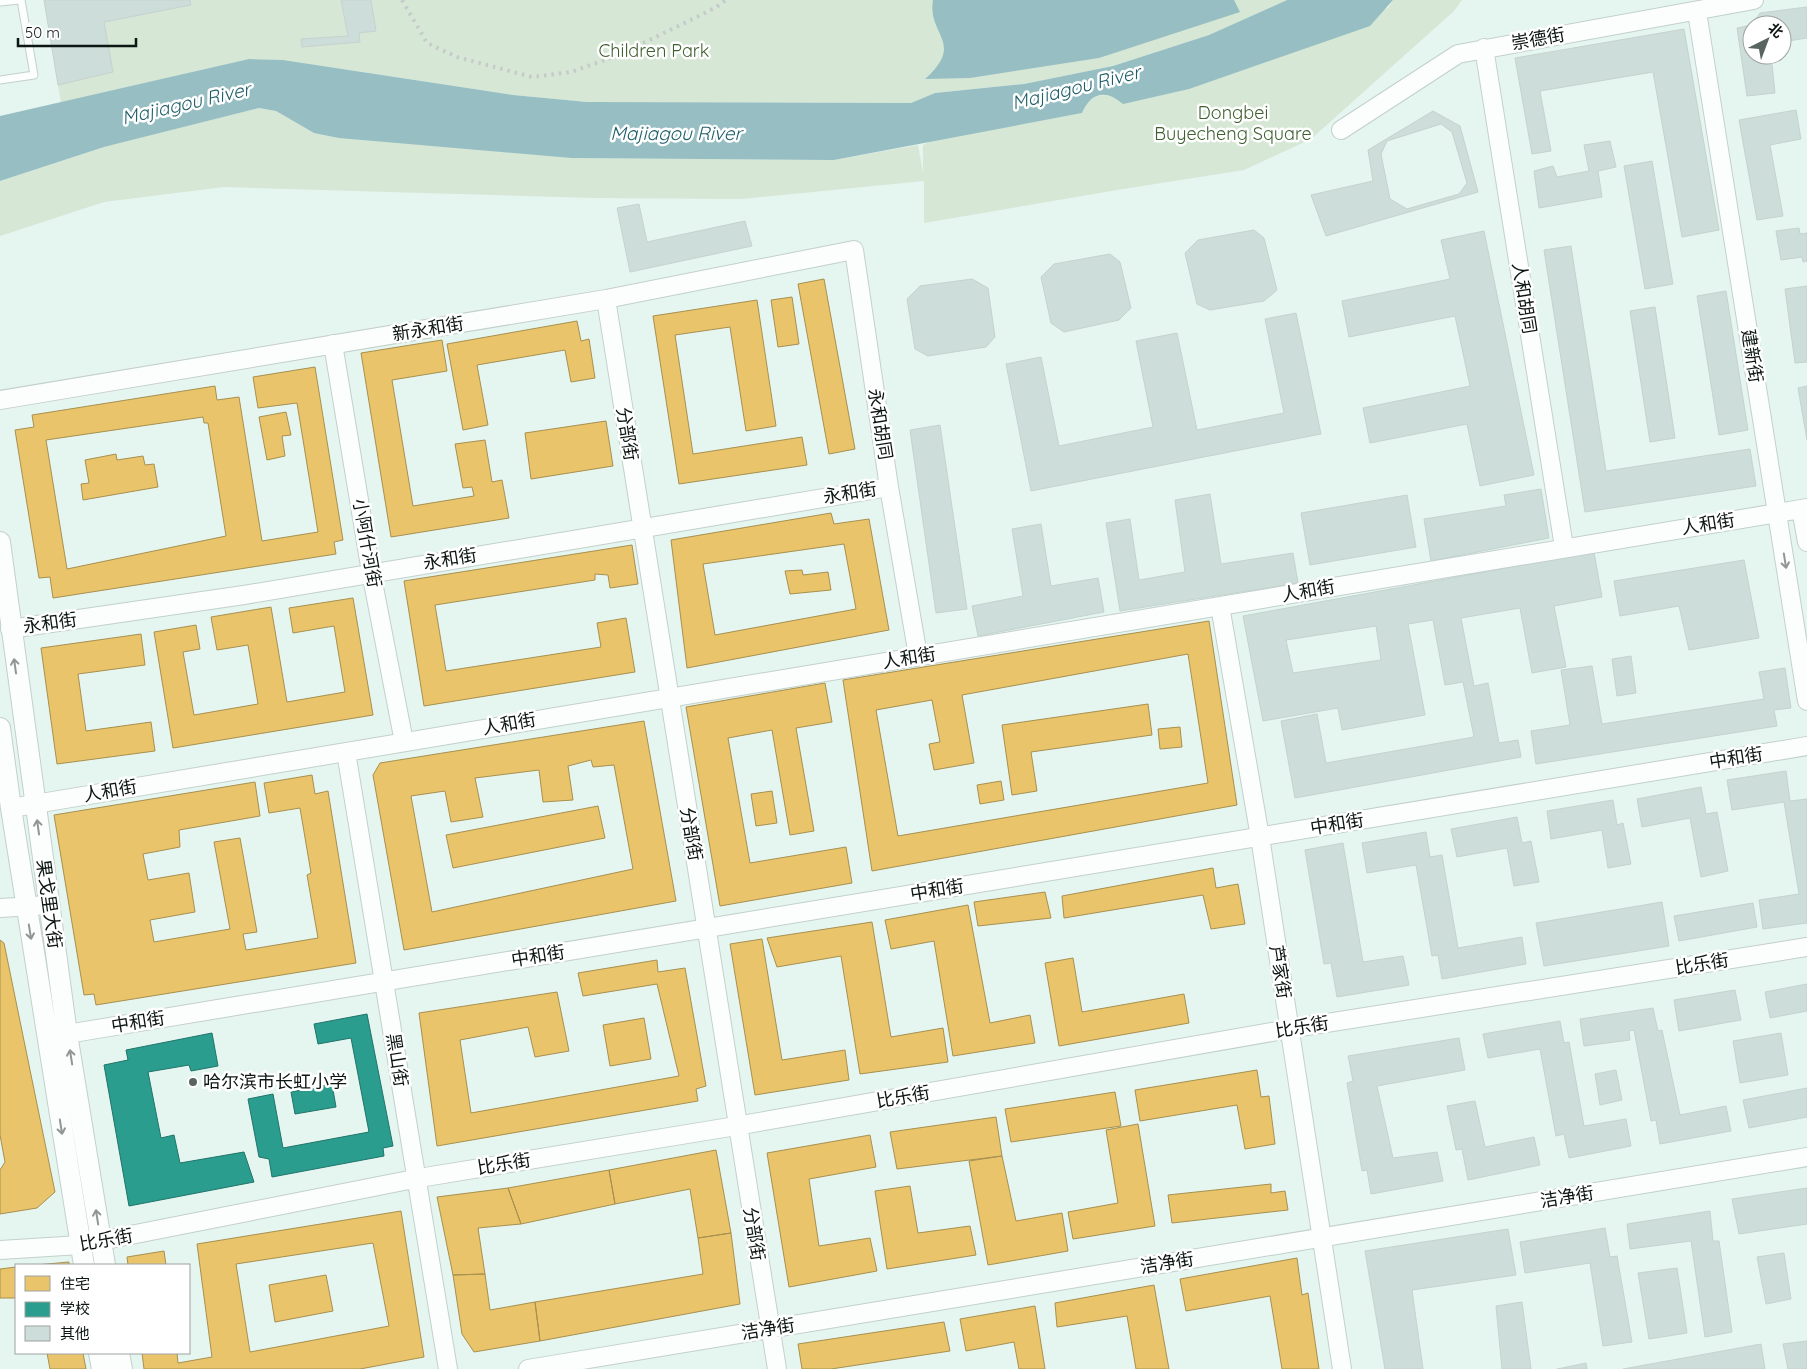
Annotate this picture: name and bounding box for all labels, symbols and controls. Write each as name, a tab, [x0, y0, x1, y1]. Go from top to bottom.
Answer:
scale bar	[18, 15, 135, 47]
north arrow	[1742, 15, 1792, 65]
text: 北	[1764, 19, 1787, 42]
street label: 崇德街	[1509, 22, 1566, 55]
text: 50 m	[25, 23, 60, 42]
park label: Children Park	[599, 39, 709, 62]
water label: Majiagou River	[1009, 59, 1145, 115]
water label: Majiagou River	[119, 76, 255, 130]
park label: Dongbei Buyecheng Square	[1154, 101, 1312, 145]
water label: Majiagou River	[610, 121, 745, 145]
street label: 人和胡同	[1508, 261, 1541, 335]
street label: 新永和街	[391, 312, 465, 345]
street label: 建新街	[1737, 327, 1768, 384]
street label: 永和胡同	[864, 387, 897, 461]
street label: 分部街	[612, 405, 643, 462]
street label: 永和街	[821, 477, 878, 508]
street label: 小阿什河街	[348, 497, 387, 589]
street label: 人和街	[1679, 508, 1736, 539]
street label: 永和街	[421, 543, 478, 574]
one-way arrow	[1781, 553, 1791, 569]
street label: 人和街	[1279, 574, 1336, 607]
street label: 永和街	[22, 607, 78, 638]
street label: 人和街	[880, 642, 937, 673]
one-way arrow	[10, 658, 20, 674]
street label: 人和街	[480, 707, 537, 740]
street label: 中和街	[1707, 742, 1764, 773]
street label: 人和街	[81, 774, 138, 807]
street label: 分部街	[675, 805, 708, 862]
street label: 中和街	[1308, 808, 1365, 839]
one-way arrow	[33, 819, 43, 835]
street label: 果戈里大街	[32, 858, 67, 950]
street label: 中和街	[908, 874, 965, 905]
one-way arrow	[26, 924, 36, 940]
street label: 中和街	[509, 940, 566, 971]
street label: 芦家街	[1265, 943, 1296, 1000]
street label: 比乐街	[1673, 948, 1730, 979]
street label: 中和街	[109, 1006, 166, 1037]
street label: 比乐街	[1273, 1011, 1330, 1042]
street label: 黑山街	[382, 1031, 413, 1088]
one-way arrow	[66, 1049, 76, 1065]
place label: 哈尔滨市长虹小学	[203, 1070, 347, 1093]
marker: 哈尔滨市长虹小学	[187, 1076, 199, 1088]
street label: 比乐街	[874, 1080, 931, 1113]
one-way arrow	[57, 1119, 67, 1135]
street label: 比乐街	[475, 1148, 532, 1179]
street label: 洁净街	[1538, 1181, 1595, 1212]
street label: 分部街	[739, 1205, 770, 1262]
one-way arrow	[92, 1209, 102, 1225]
street label: 比乐街	[77, 1223, 134, 1256]
street label: 洁净街	[1138, 1247, 1195, 1278]
legend	[15, 1264, 190, 1354]
text: 住宅	[60, 1274, 90, 1293]
text: 学校	[60, 1299, 90, 1318]
street label: 洁净街	[739, 1313, 796, 1344]
text: 其他	[60, 1324, 90, 1343]

